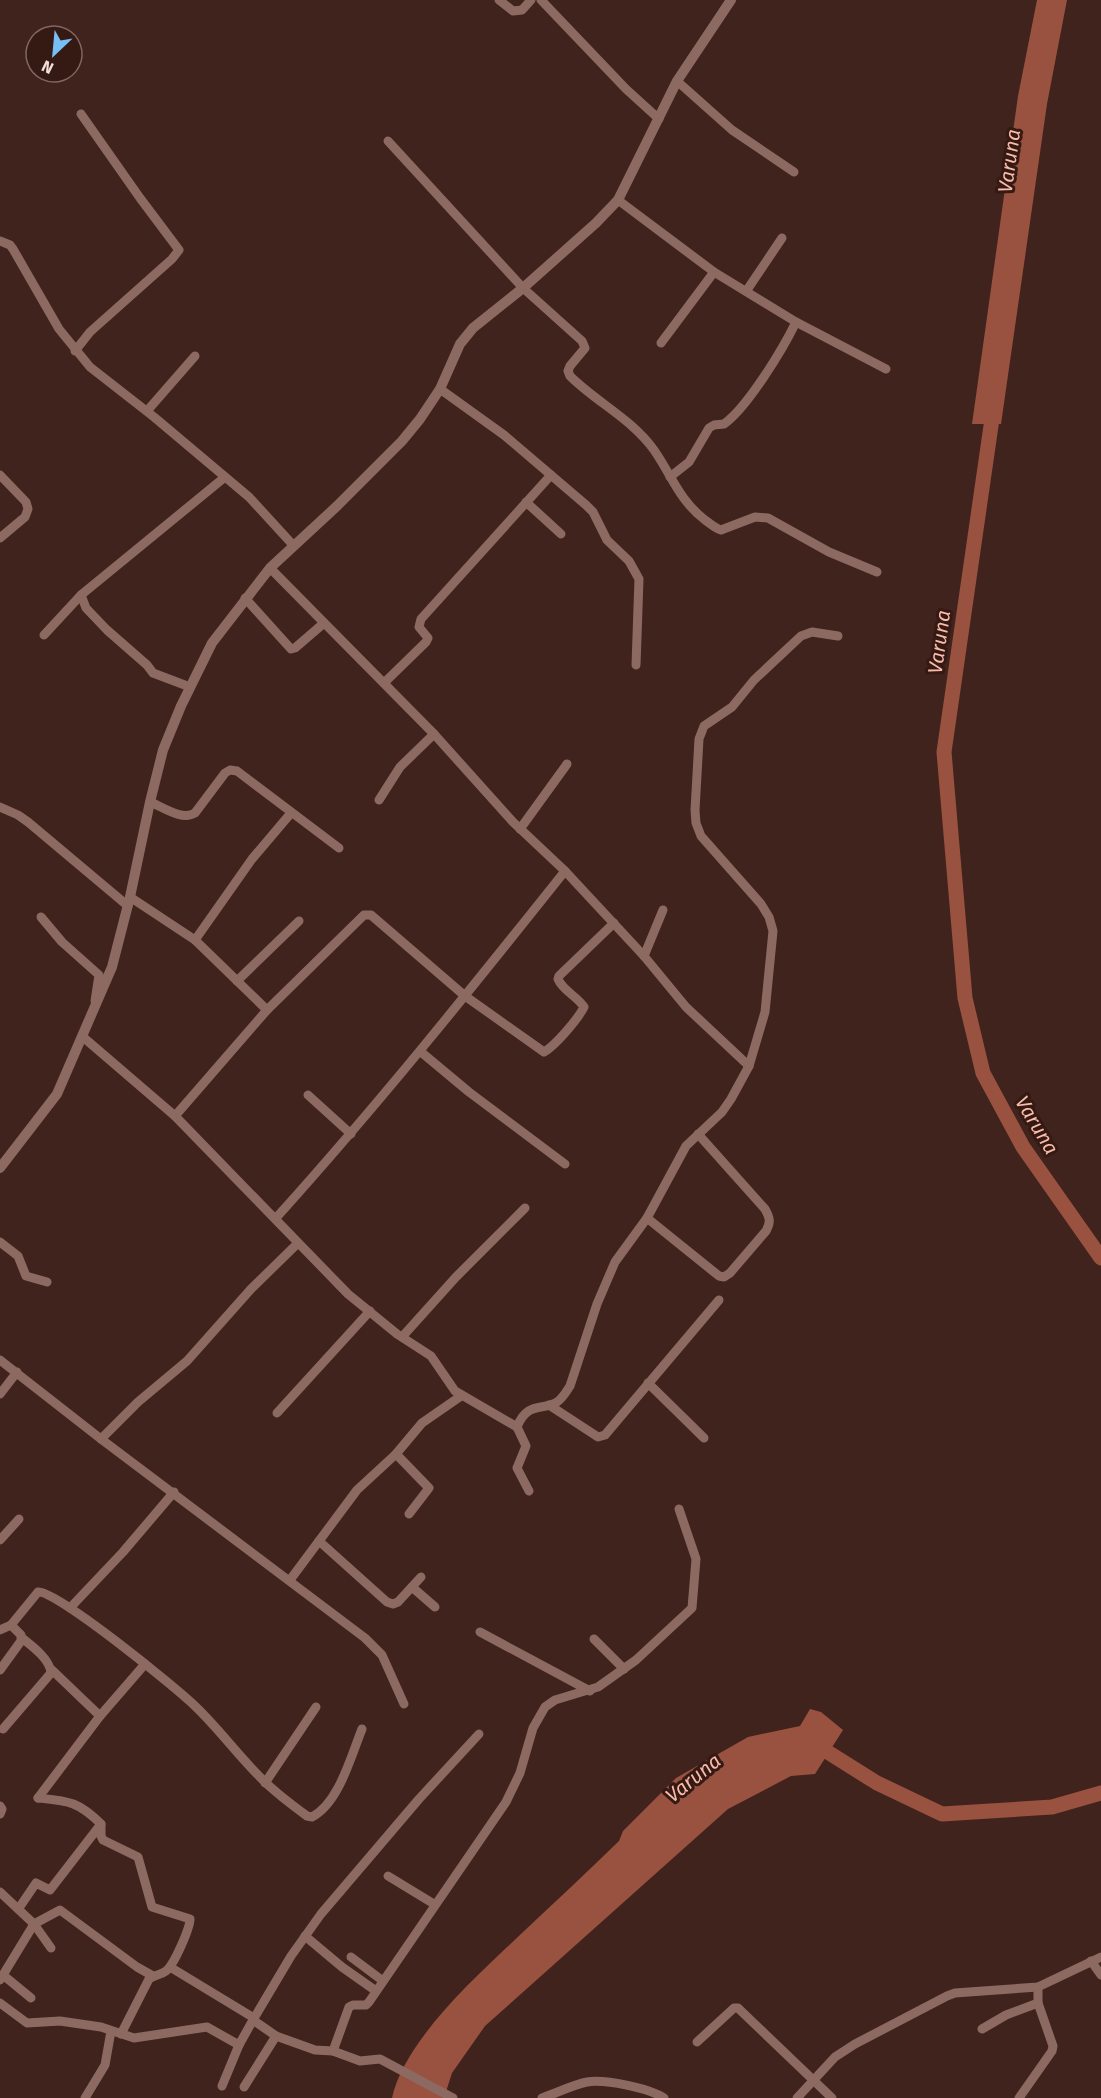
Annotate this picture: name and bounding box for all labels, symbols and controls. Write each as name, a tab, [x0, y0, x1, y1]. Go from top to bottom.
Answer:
north arrow	[24, 24, 84, 84]
text: N	[39, 56, 57, 78]
water label: Varuna	[993, 128, 1025, 194]
water label: Varuna	[923, 609, 955, 675]
water label: Varuna	[1010, 1091, 1064, 1159]
water label: Varuna	[661, 1749, 725, 1807]

